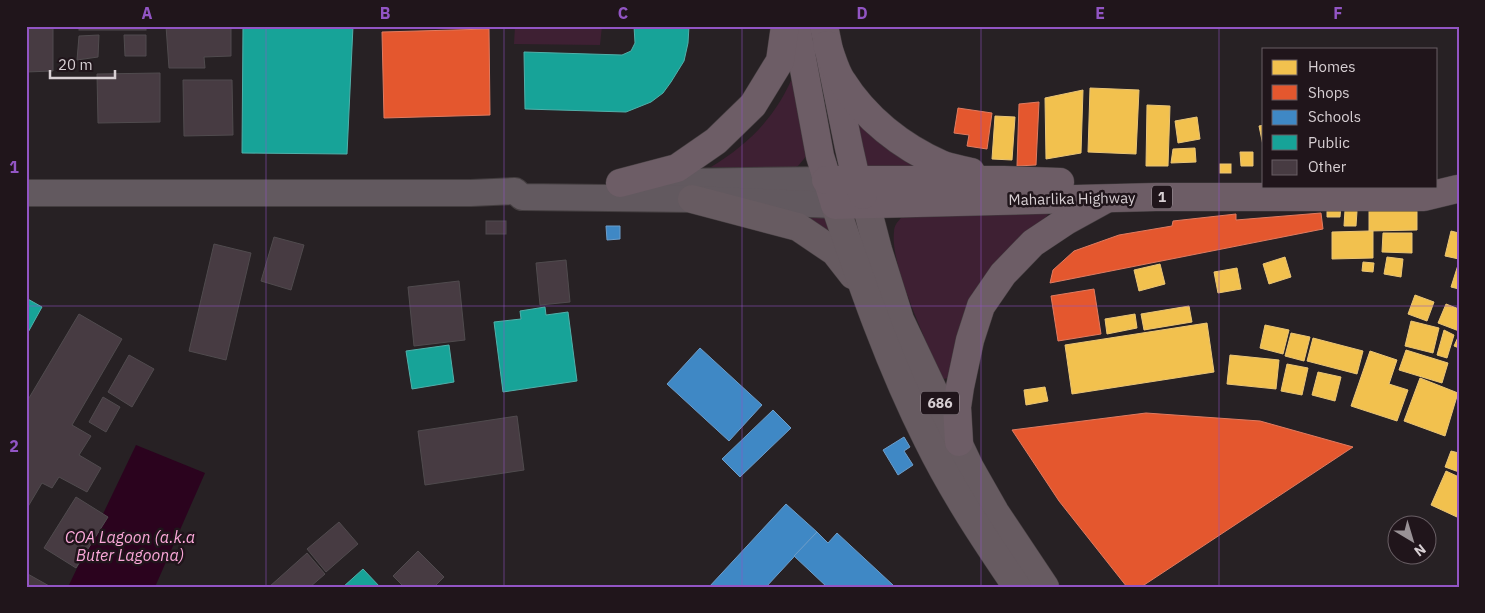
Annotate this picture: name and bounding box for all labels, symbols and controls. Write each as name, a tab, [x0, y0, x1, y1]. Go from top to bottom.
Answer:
text: A	[142, 3, 153, 23]
text: B	[380, 3, 391, 23]
text: C	[618, 3, 628, 23]
text: D	[856, 3, 868, 23]
text: E	[1095, 3, 1105, 23]
text: F	[1333, 3, 1343, 23]
scale bar	[50, 48, 115, 80]
legend	[1262, 48, 1438, 188]
text: 20 m	[58, 55, 93, 74]
text: Homes	[1308, 57, 1356, 76]
text: Shops	[1308, 83, 1350, 102]
text: Schools	[1308, 107, 1361, 126]
text: Public	[1308, 133, 1350, 152]
text: 1	[9, 157, 19, 177]
text: Other	[1308, 157, 1347, 176]
road number: 1	[1152, 186, 1172, 208]
street label: Maharlika Highway	[1008, 188, 1136, 209]
road number: 686	[921, 392, 959, 414]
text: 2	[9, 436, 19, 456]
north arrow	[1388, 516, 1438, 566]
water label: COA Lagoon (a.k.a Buter Lagoona)	[65, 527, 195, 565]
text: N	[1410, 540, 1430, 560]

